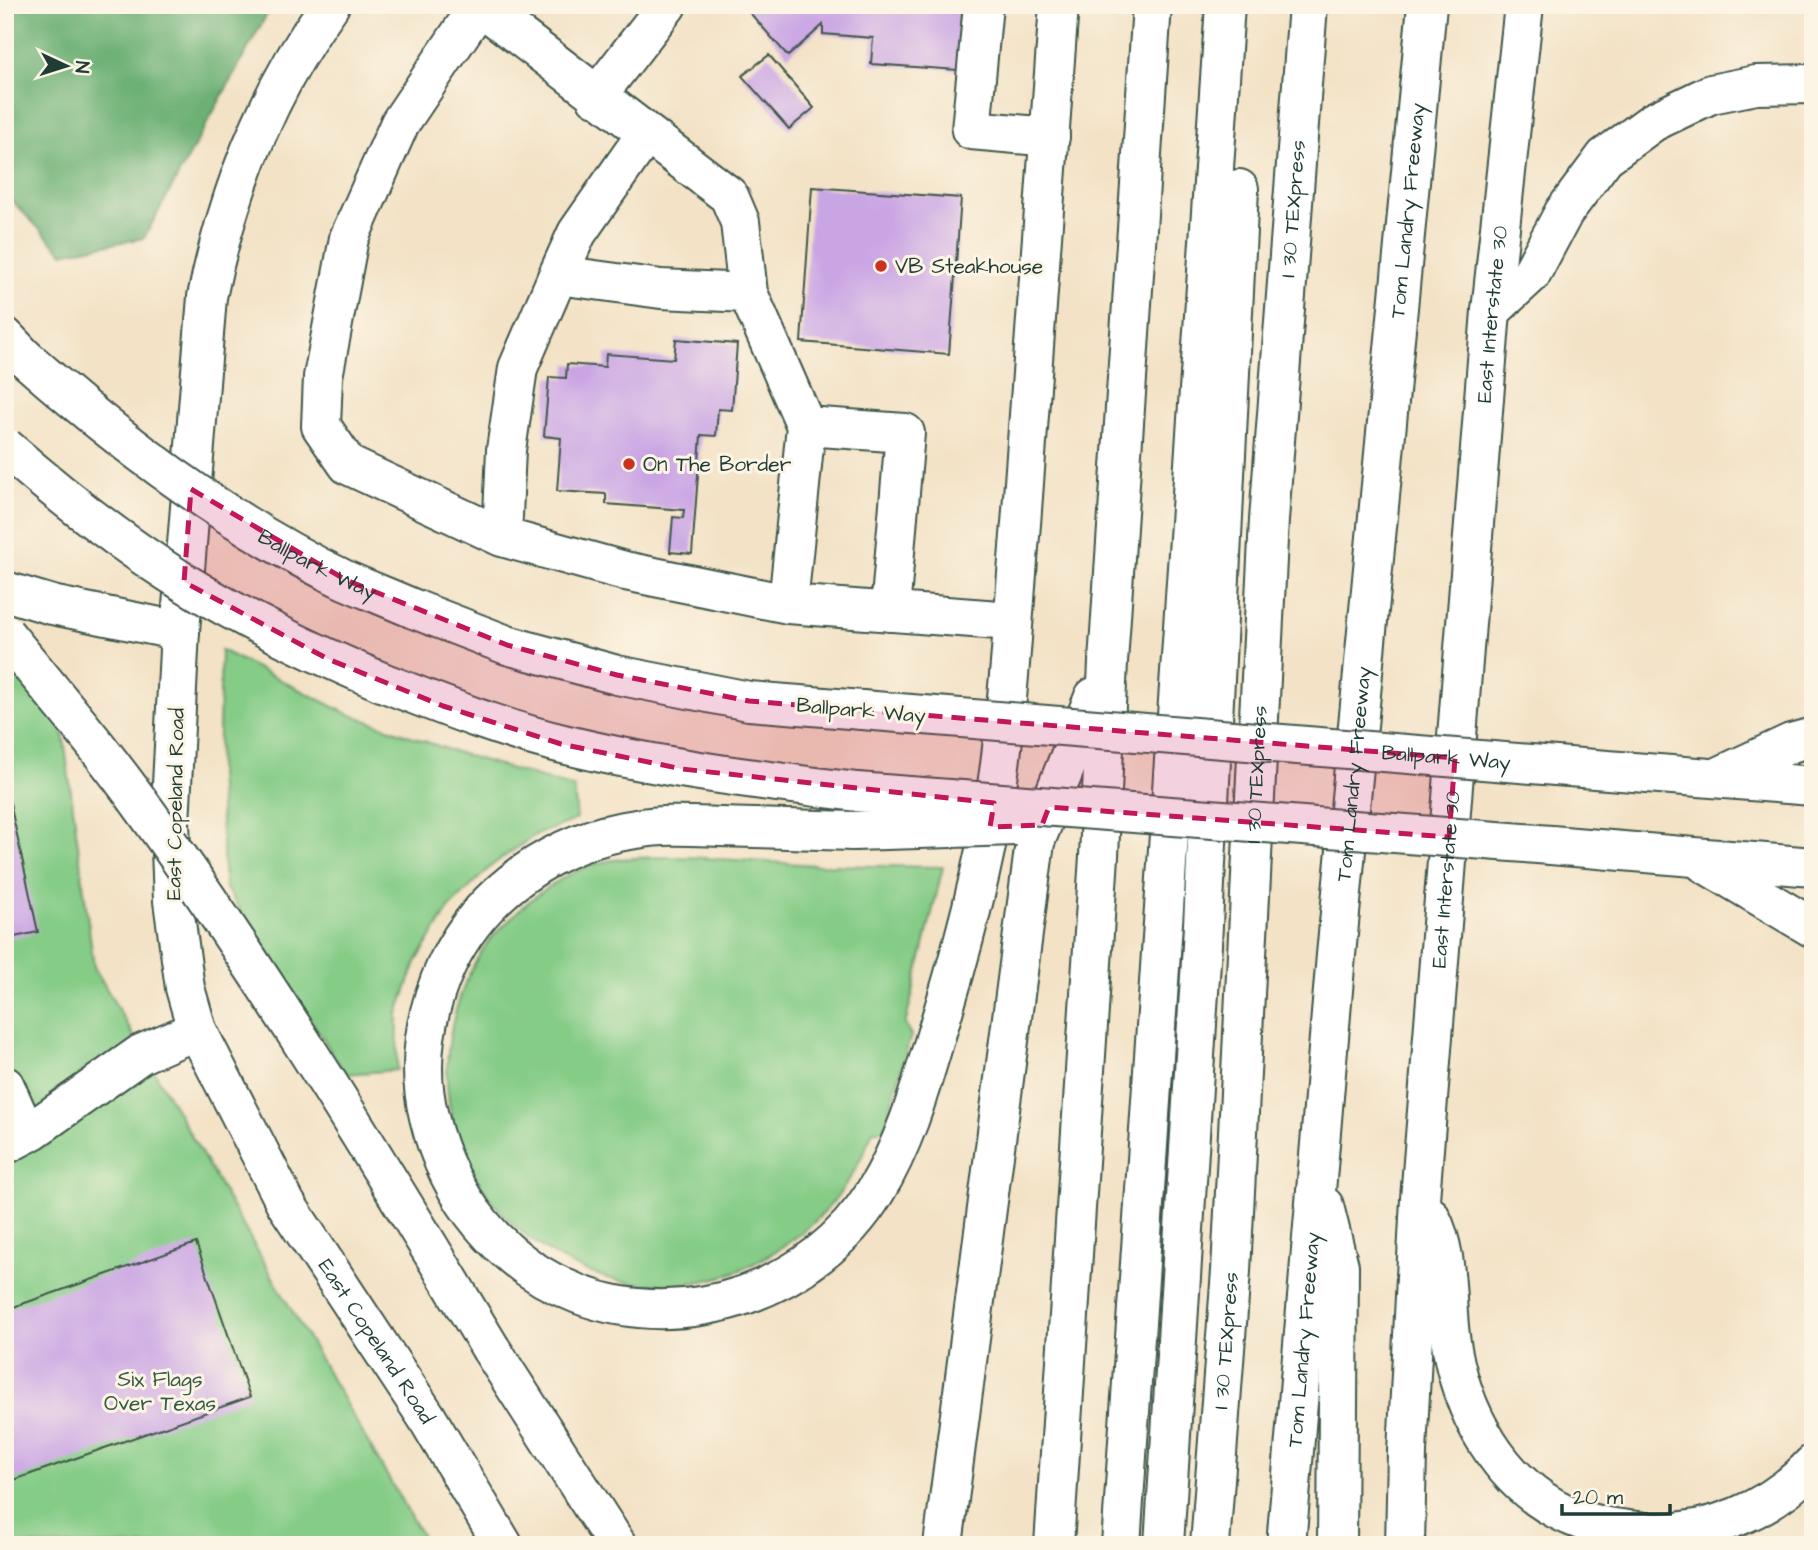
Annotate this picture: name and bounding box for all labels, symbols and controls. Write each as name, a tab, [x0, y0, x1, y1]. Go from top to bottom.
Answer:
north arrow	[32, 32, 102, 102]
text: N	[68, 60, 95, 74]
street label: Tom Landry Freeway	[1383, 101, 1435, 319]
street label: I 30 TEXpress	[1273, 139, 1313, 279]
street label: East Interstate 30	[1470, 224, 1515, 404]
place label: VB Steakhouse	[895, 252, 1043, 281]
marker: VB Steakhouse	[873, 258, 889, 274]
place label: On The Border	[643, 450, 792, 479]
marker: On The Border	[621, 456, 637, 472]
street label: Ballpark Way	[252, 522, 381, 609]
street label: Tom Landry Freeway	[1329, 665, 1381, 883]
street label: Ballpark Way	[795, 690, 927, 733]
street label: I 30 TEXpress	[1239, 705, 1275, 844]
street label: East Copeland Road	[159, 707, 193, 900]
street label: Ballpark Way	[1380, 738, 1512, 779]
street label: East Interstate 30	[1425, 790, 1468, 969]
street label: Tom Landry Freeway	[1280, 1231, 1329, 1449]
street label: East Copeland Road	[311, 1253, 441, 1429]
street label: I 30 TEXpress	[1206, 1271, 1246, 1410]
park label: Six Flags Over Texas	[104, 1365, 216, 1418]
scale bar	[1562, 1473, 1671, 1517]
text: 20 m	[1573, 1483, 1624, 1512]

